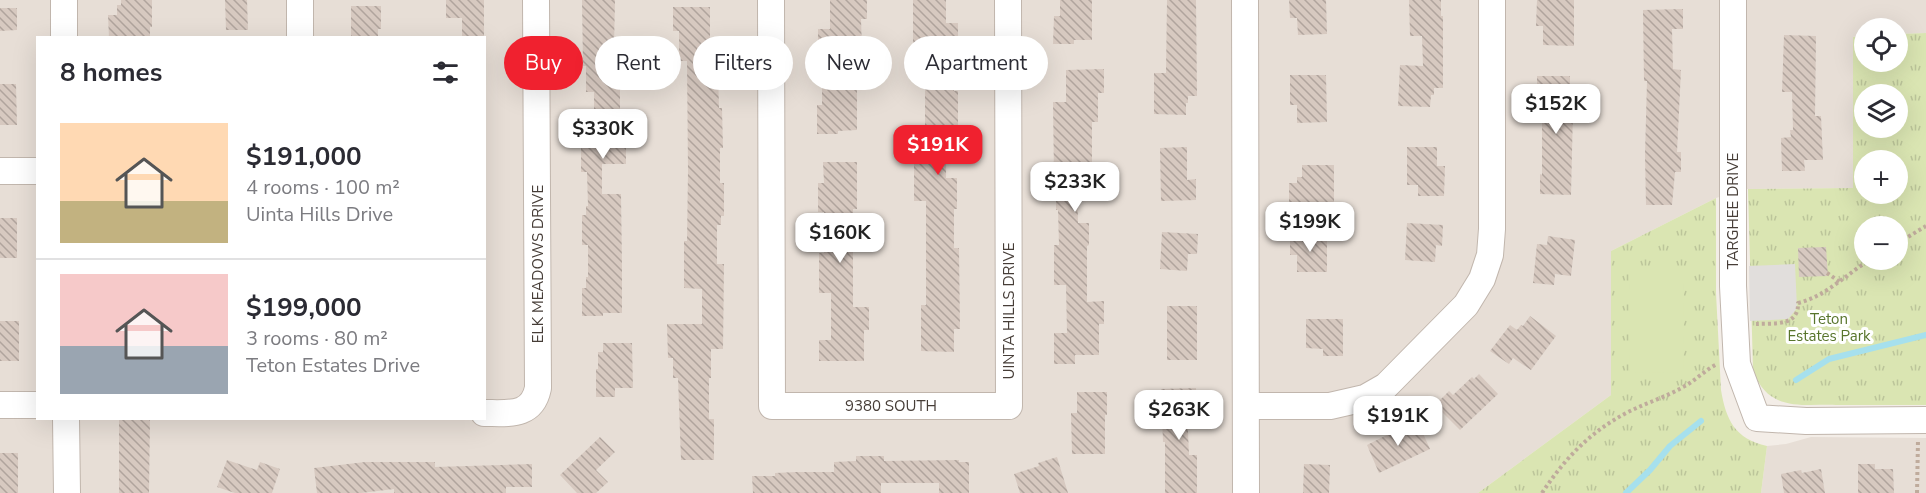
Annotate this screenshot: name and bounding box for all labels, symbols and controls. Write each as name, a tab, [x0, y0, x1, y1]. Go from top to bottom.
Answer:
map controls	[1854, 18, 1908, 270]
button: locate	[1854, 18, 1908, 72]
chip: Buy	[504, 36, 583, 90]
chip: Rent	[595, 36, 681, 90]
chip: Filters	[693, 36, 793, 90]
chip: New	[805, 36, 892, 90]
chip: Apartment	[904, 36, 1048, 90]
text: 8 homes	[60, 55, 162, 90]
icon: filters	[429, 56, 462, 89]
pin: $152K	[1514, 84, 1598, 135]
button: layers	[1854, 84, 1908, 138]
text: $152K	[1525, 90, 1587, 117]
pin: $330K	[561, 109, 645, 160]
text: $330K	[572, 115, 634, 142]
pin: $191K	[896, 125, 980, 176]
text: $191K	[907, 131, 969, 158]
text: $191,000	[246, 139, 362, 174]
icon: home	[108, 147, 180, 219]
button: +	[1854, 150, 1908, 204]
street label: TARGHEE DRIVE	[1723, 153, 1743, 269]
pin: $233K	[1033, 162, 1117, 213]
text: $233K	[1044, 168, 1106, 195]
text: 4 rooms · 100 m²	[246, 174, 400, 201]
street label: ELK MEADOWS DRIVE	[528, 185, 548, 343]
text: Uinta Hills Drive	[246, 201, 393, 228]
pin: $199K	[1268, 202, 1352, 253]
text: $199K	[1279, 208, 1341, 235]
pin: $160K	[798, 213, 882, 264]
button: −	[1854, 216, 1908, 270]
text: $160K	[809, 219, 871, 246]
street label: UINTA HILLS DRIVE	[999, 243, 1019, 379]
text: $199,000	[246, 290, 362, 325]
icon: home	[108, 298, 180, 370]
park label: Teton Estates Park	[1787, 309, 1871, 346]
text: 3 rooms · 80 m²	[246, 325, 388, 352]
text: Teton Estates Drive	[246, 352, 420, 379]
pin: $263K	[1137, 390, 1221, 441]
street label: 9380 SOUTH	[845, 396, 937, 416]
text: $263K	[1148, 396, 1210, 423]
pin: $191K	[1356, 396, 1440, 447]
text: $191K	[1367, 402, 1429, 429]

